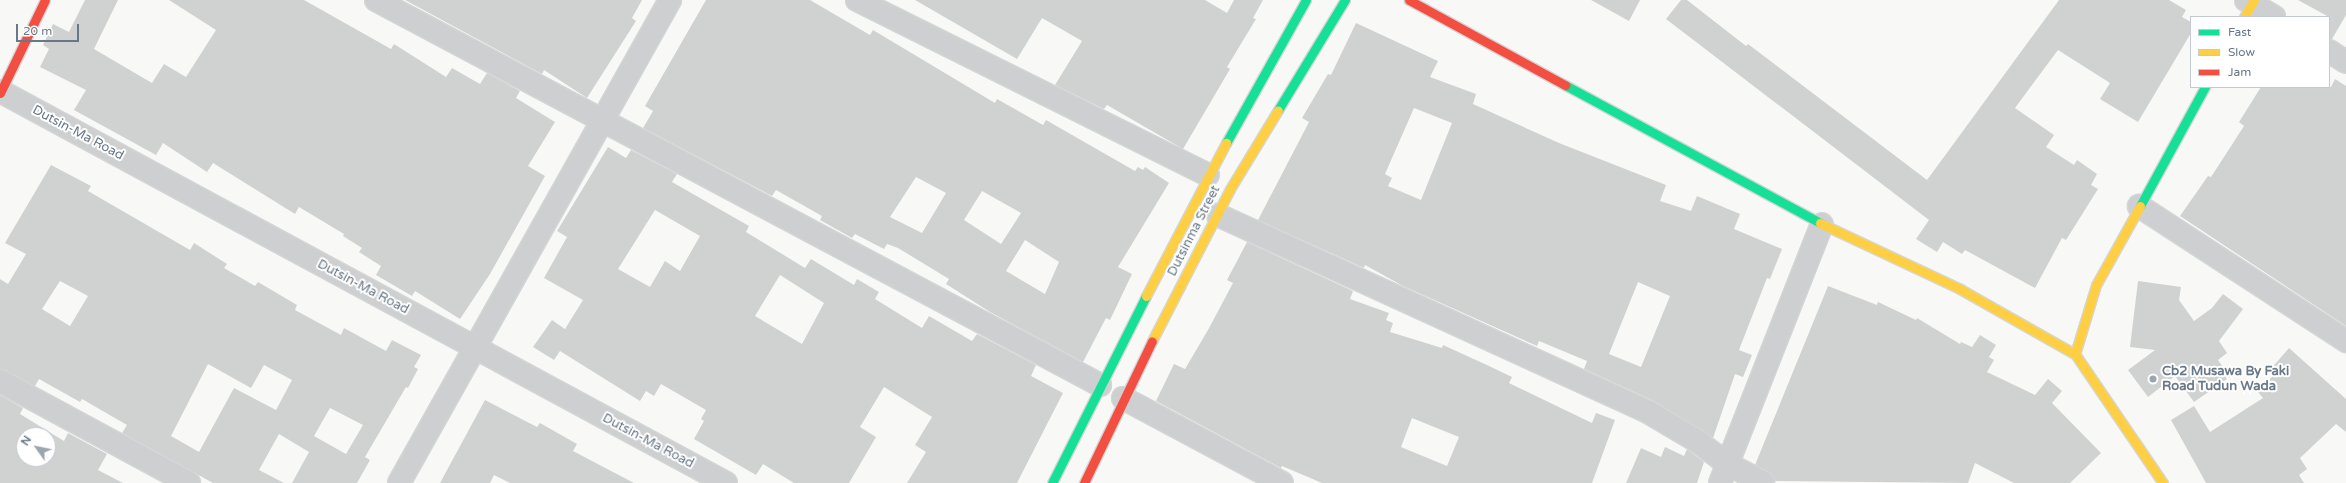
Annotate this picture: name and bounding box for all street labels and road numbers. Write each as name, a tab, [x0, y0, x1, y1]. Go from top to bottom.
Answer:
street label: Dutsin-Ma Road	[30, 102, 126, 164]
street label: Dutsinma Street	[1164, 183, 1224, 279]
street label: Dutsin-Ma Road	[315, 256, 411, 318]
street label: Dutsin-Ma Road	[600, 410, 696, 472]

